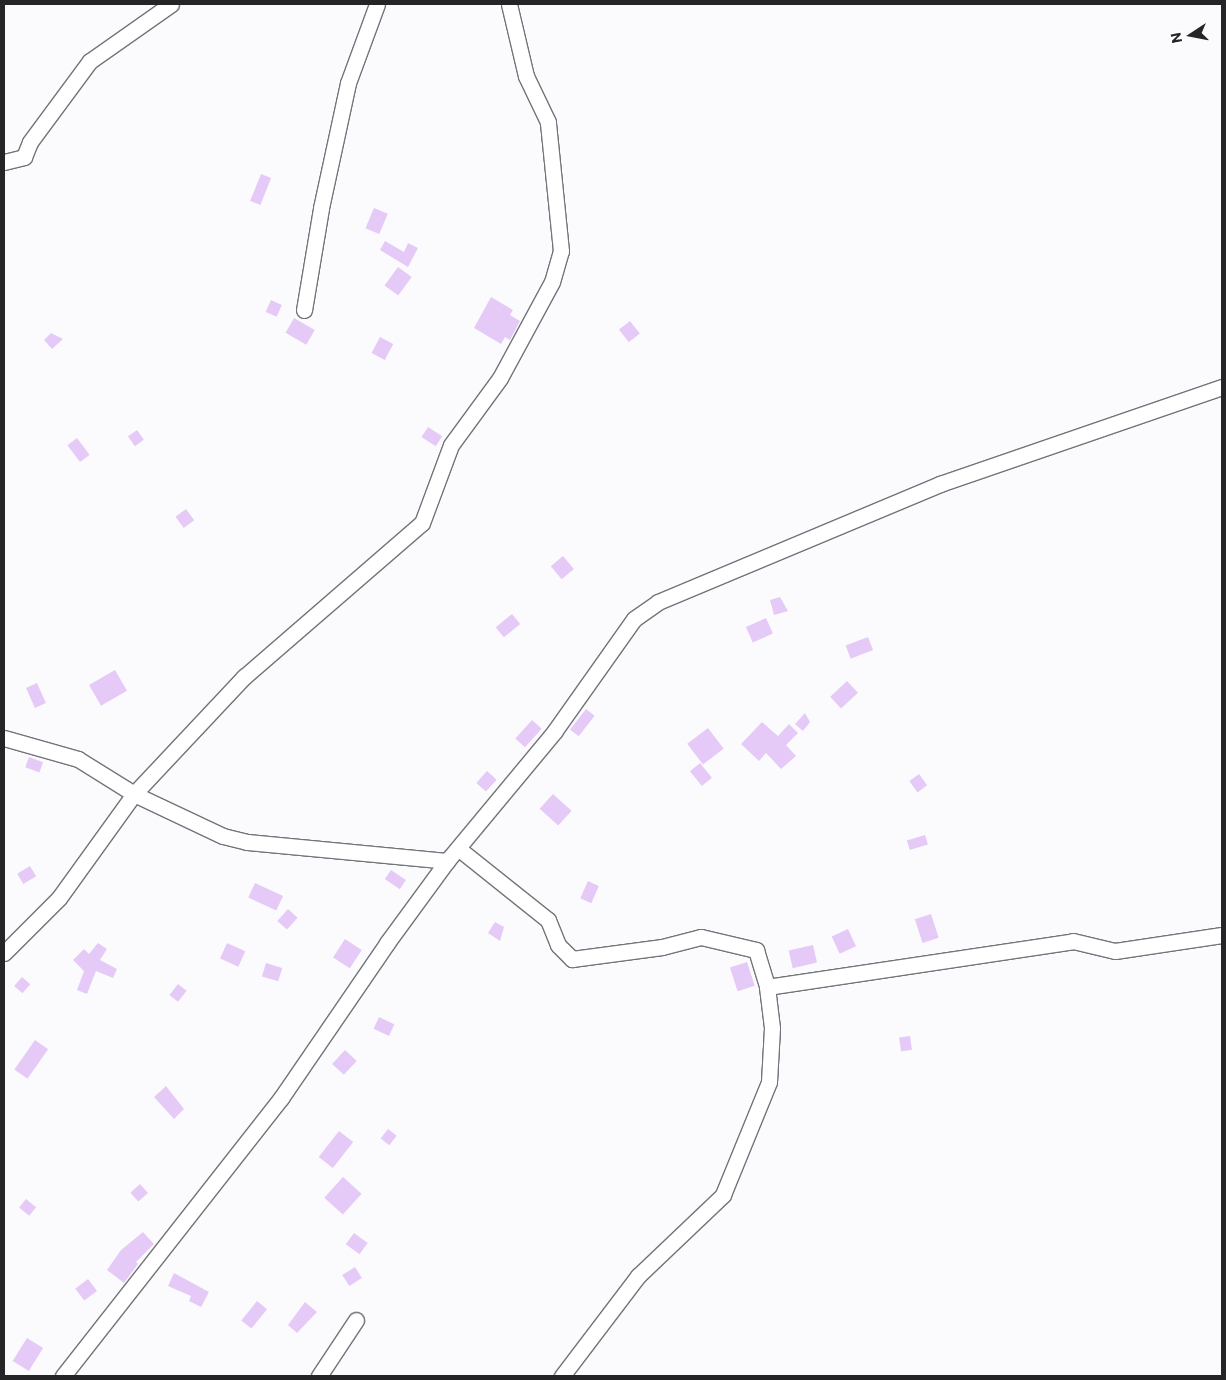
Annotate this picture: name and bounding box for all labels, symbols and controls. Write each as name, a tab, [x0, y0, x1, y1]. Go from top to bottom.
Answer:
north arrow	[1166, 10, 1216, 60]
text: N	[1166, 31, 1185, 45]

